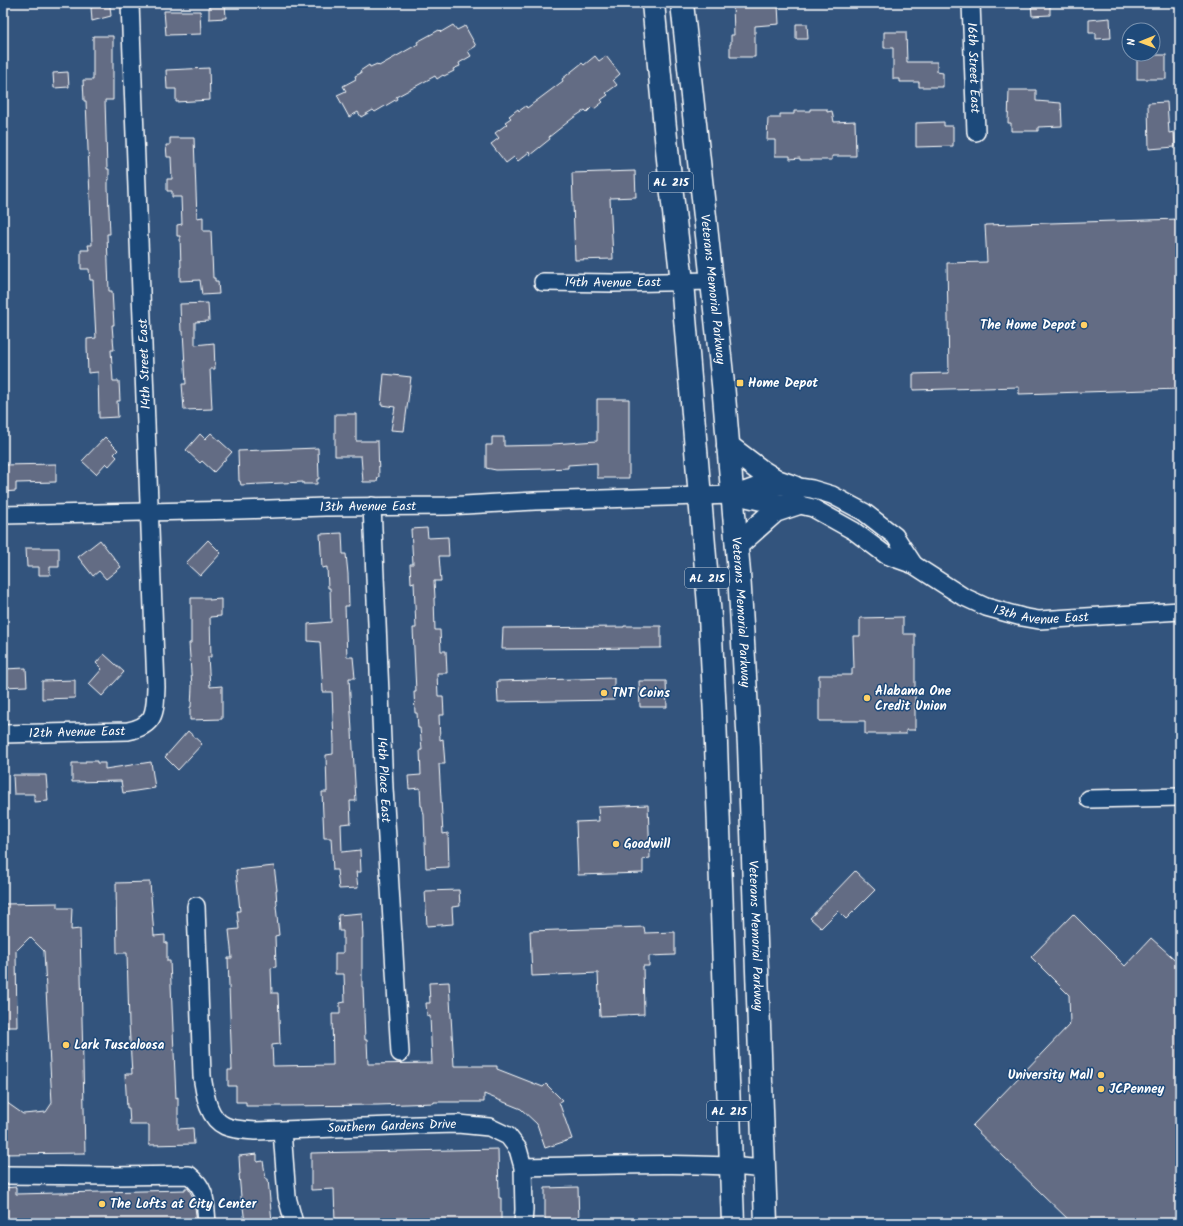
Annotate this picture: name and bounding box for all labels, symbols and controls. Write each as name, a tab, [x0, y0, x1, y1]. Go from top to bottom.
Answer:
street label: 16th Street East	[961, 22, 986, 115]
north arrow	[1121, 22, 1161, 62]
text: N	[1123, 38, 1141, 46]
road number: AL 215	[649, 172, 693, 192]
street label: Veterans Memorial Parkway	[694, 213, 731, 366]
street label: 14th Avenue East	[565, 272, 662, 294]
place label: The Home Depot	[980, 315, 1076, 336]
street label: 14th Street East	[133, 317, 157, 410]
marker: The Home Depot	[1079, 320, 1089, 330]
place label: Home Depot	[748, 373, 818, 394]
marker: Home Depot	[735, 378, 745, 388]
street label: 13th Avenue East	[319, 496, 417, 518]
street label: Veterans Memorial Parkway	[725, 536, 756, 689]
road number: AL 215	[685, 568, 729, 588]
street label: 13th Avenue East	[991, 599, 1090, 631]
place label: Alabama One Credit Union	[875, 681, 952, 717]
place label: TNT Coins	[612, 683, 670, 704]
marker: TNT Coins	[599, 688, 609, 698]
marker: Alabama One Credit Union	[862, 693, 872, 703]
street label: 12th Avenue East	[28, 721, 127, 744]
street label: 14th Place East	[371, 736, 397, 824]
place label: Goodwill	[624, 834, 671, 855]
marker: Goodwill	[611, 839, 621, 849]
street label: Veterans Memorial Parkway	[743, 860, 769, 1012]
place label: Lark Tuscaloosa	[74, 1035, 165, 1056]
marker: Lark Tuscaloosa	[61, 1040, 71, 1050]
place label: University Mall	[1008, 1065, 1094, 1086]
marker: University Mall	[1096, 1070, 1106, 1080]
place label: JCPenney	[1109, 1079, 1165, 1100]
marker: JCPenney	[1096, 1084, 1106, 1094]
road number: AL 215	[707, 1101, 751, 1121]
street label: Southern Gardens Drive	[327, 1114, 457, 1139]
place label: The Lofts at City Center	[110, 1194, 258, 1215]
marker: The Lofts at City Center	[97, 1199, 107, 1209]

